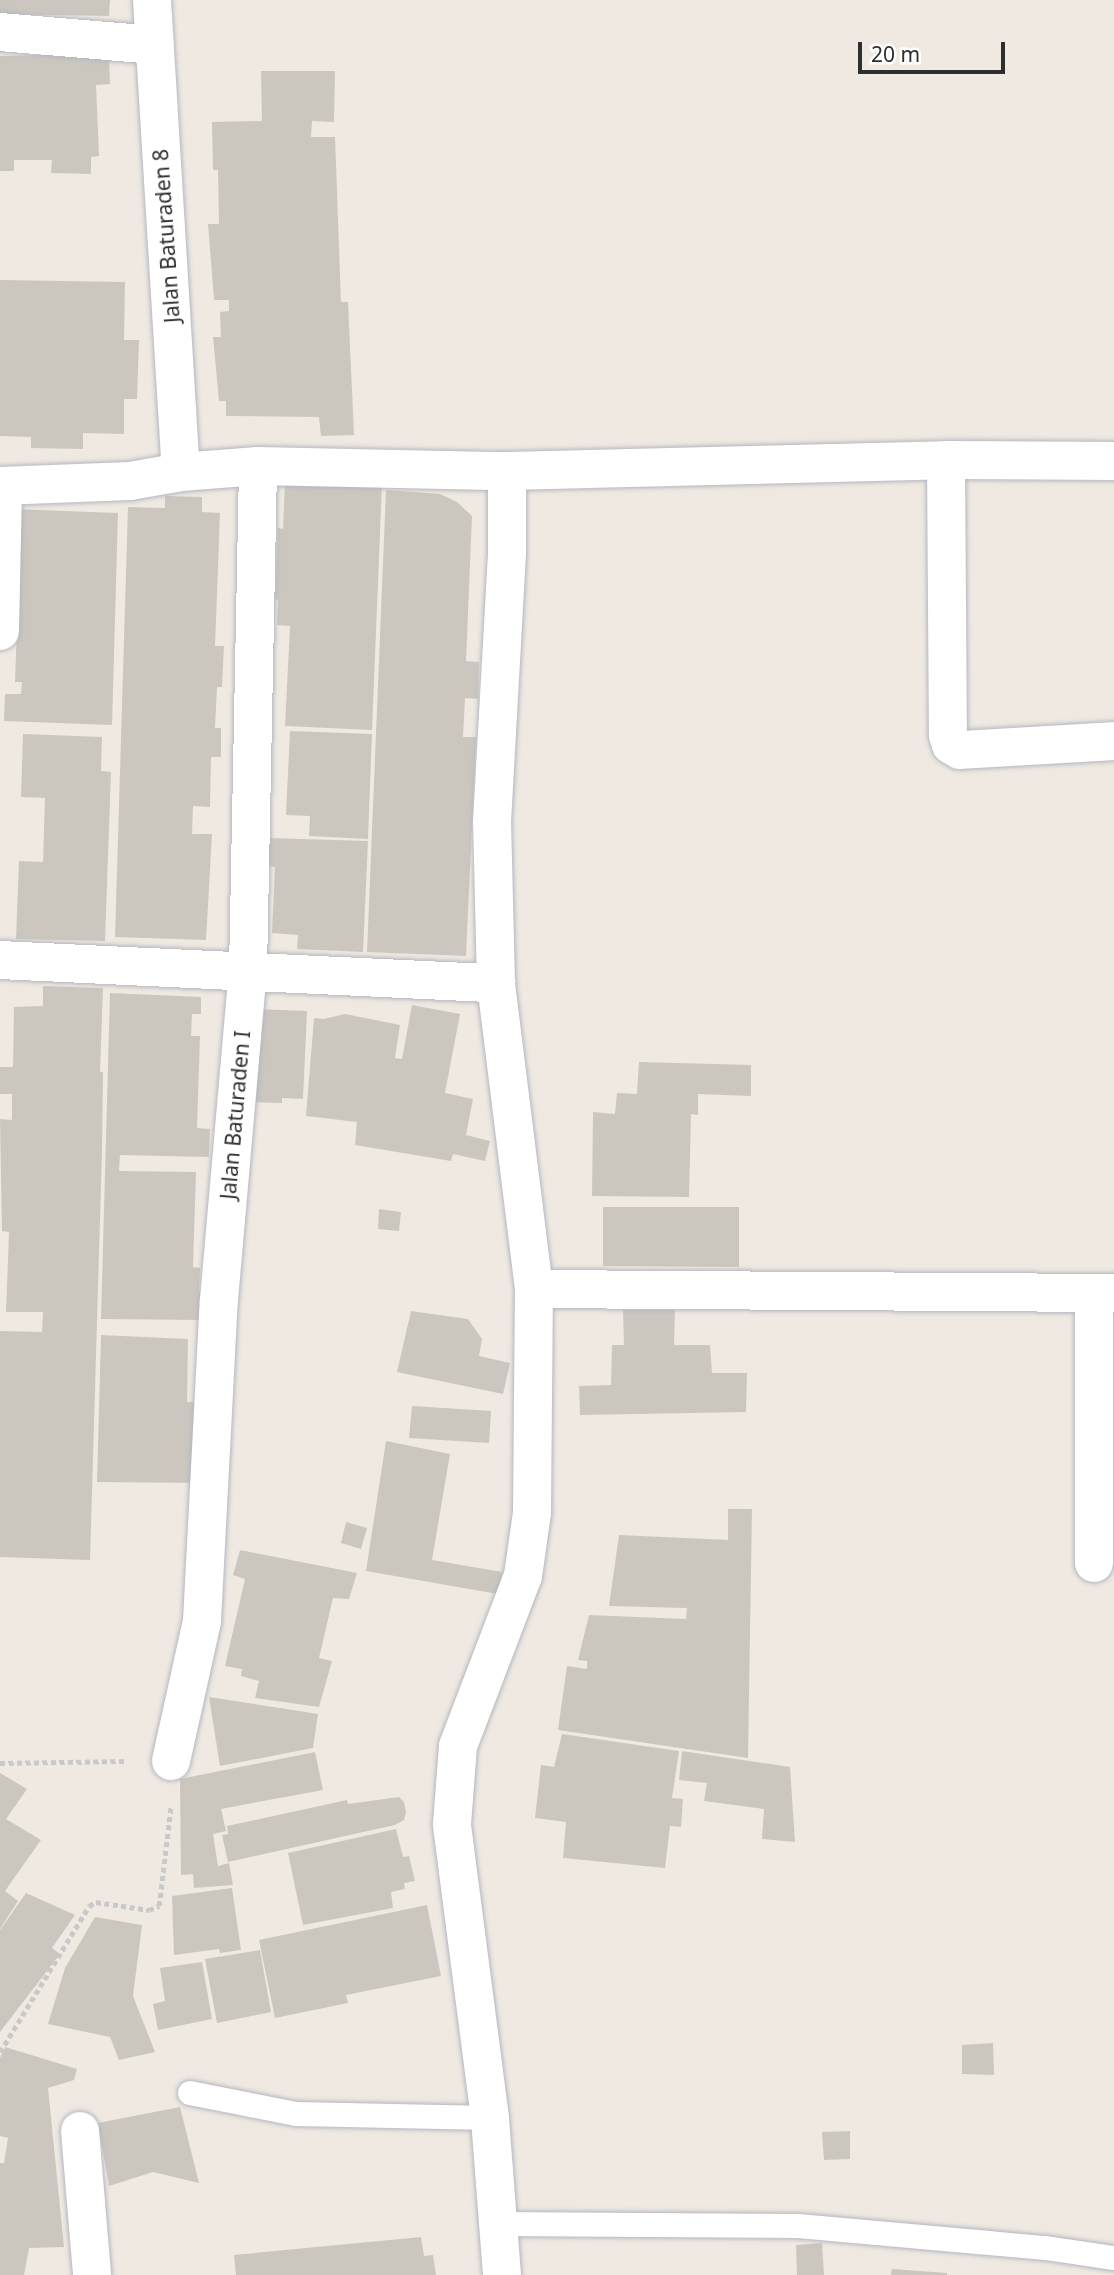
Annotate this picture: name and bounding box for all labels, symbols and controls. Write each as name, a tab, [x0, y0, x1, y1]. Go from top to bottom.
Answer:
scale bar	[862, 28, 1009, 72]
text: 20 m	[871, 40, 920, 68]
street label: Jalan Baturaden 8	[147, 148, 185, 324]
street label: Jalan Baturaden I	[215, 1029, 255, 1201]

